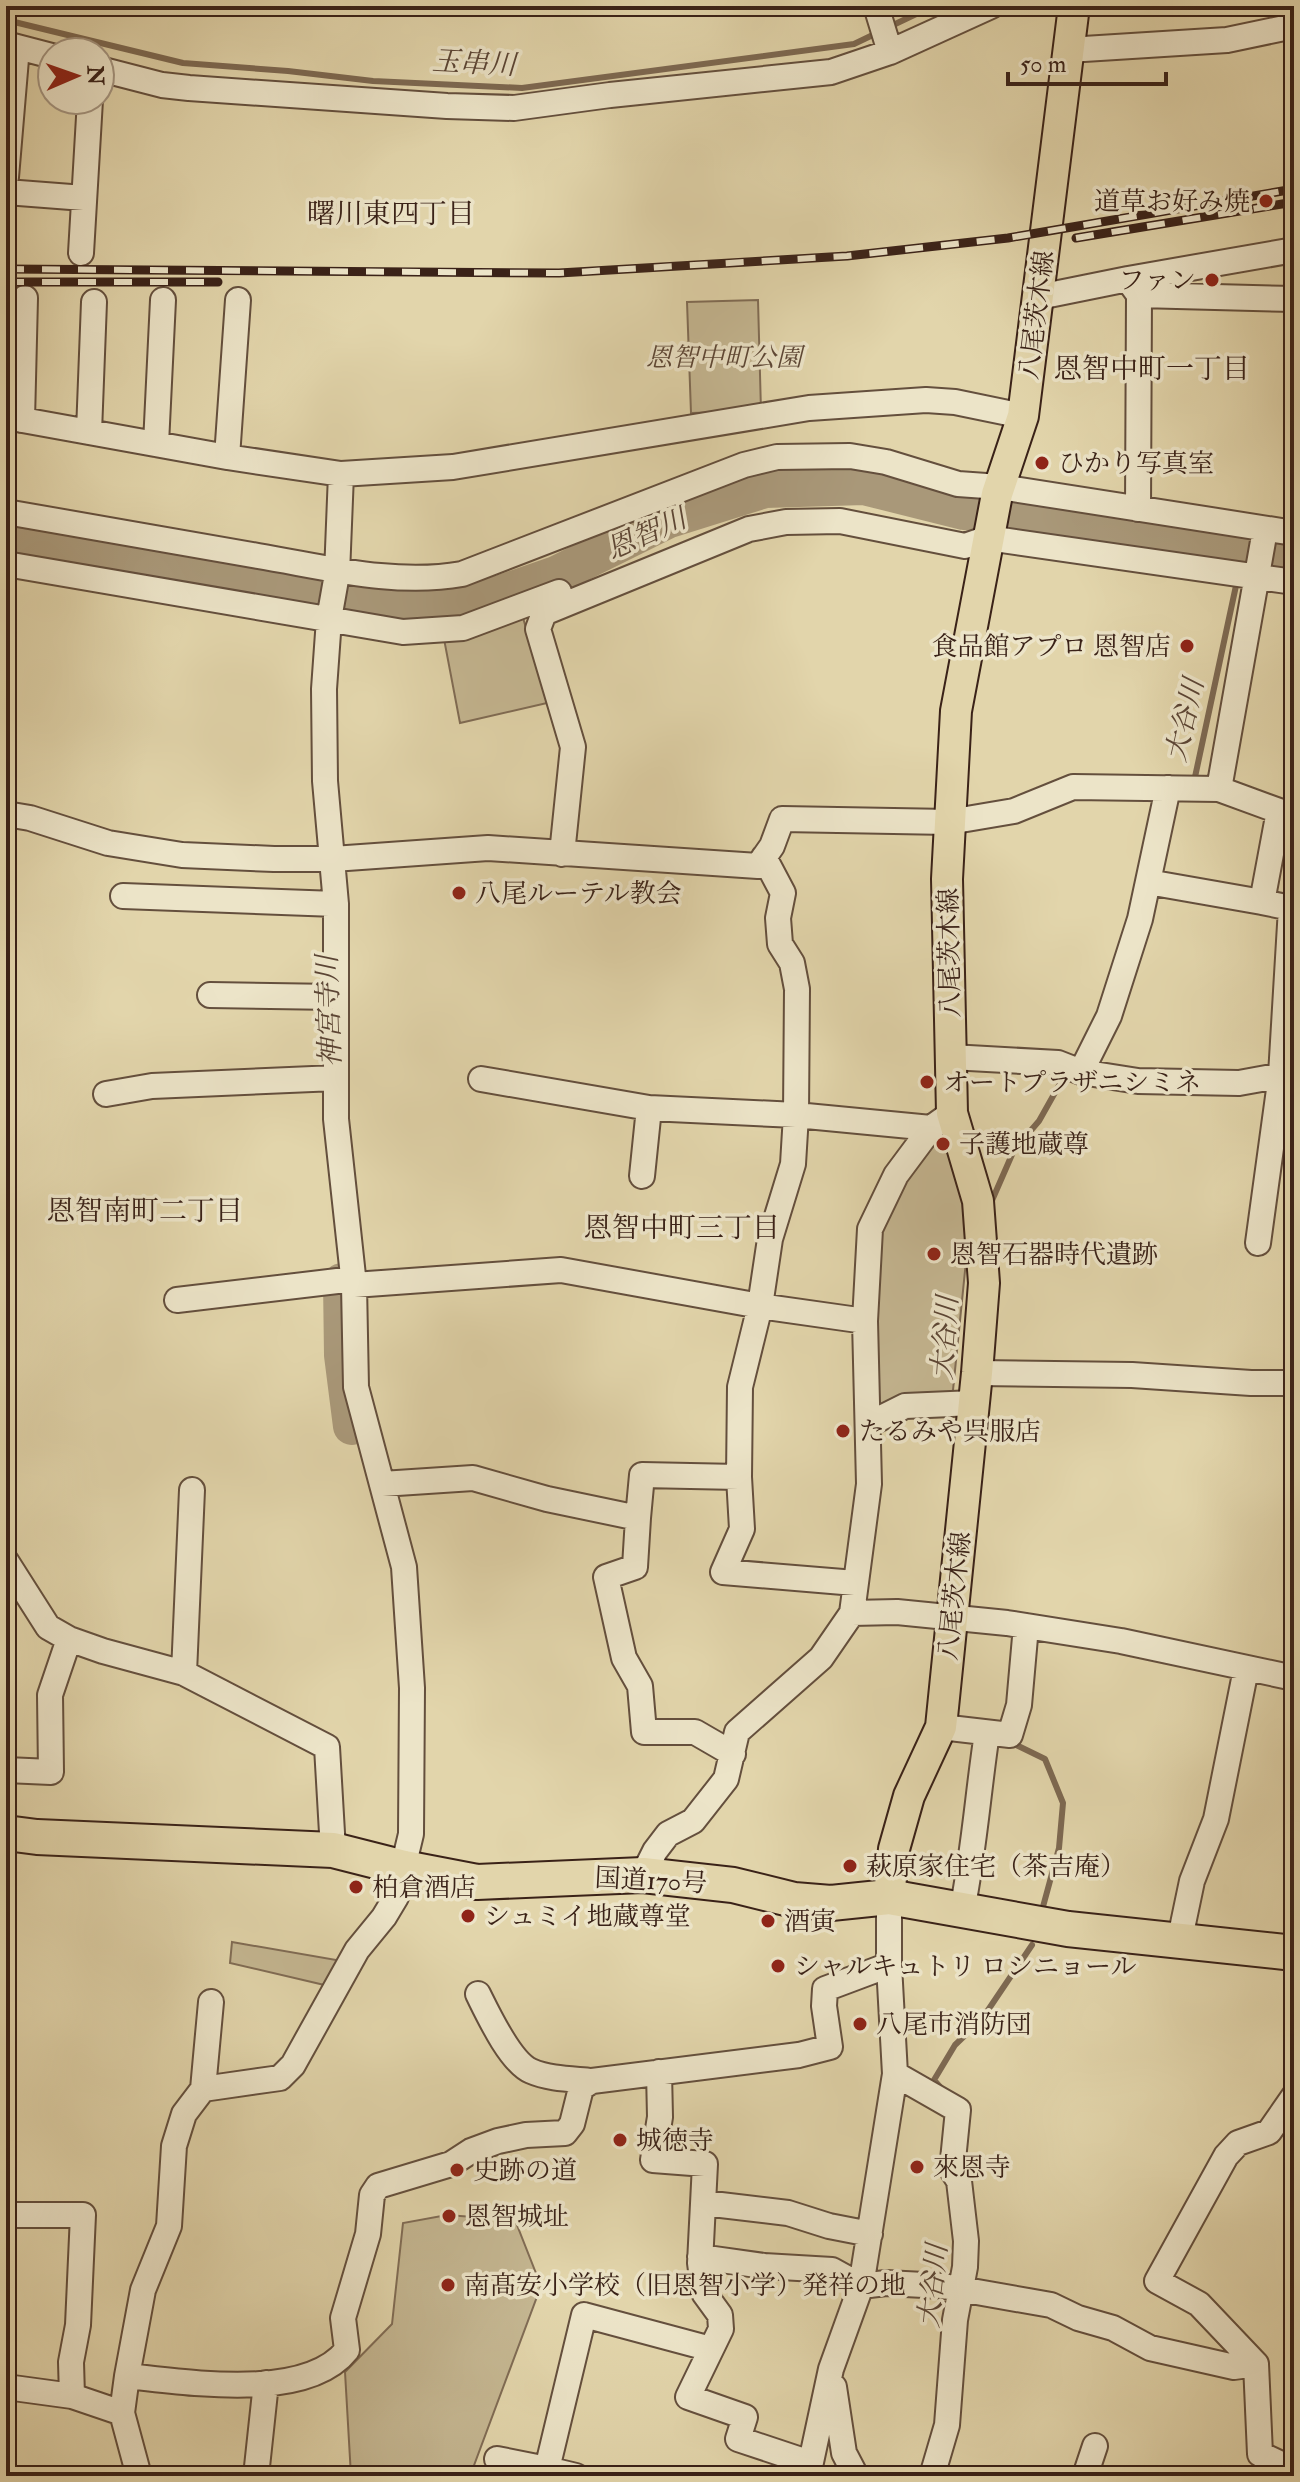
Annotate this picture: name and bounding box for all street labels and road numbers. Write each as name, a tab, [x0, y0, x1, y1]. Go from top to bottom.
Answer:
street label: 八尾茨木線	[1013, 249, 1061, 382]
street label: 八尾茨木線	[933, 888, 967, 1018]
street label: 八尾茨木線	[932, 1530, 978, 1662]
street label: 国道170号	[594, 1862, 708, 1900]

